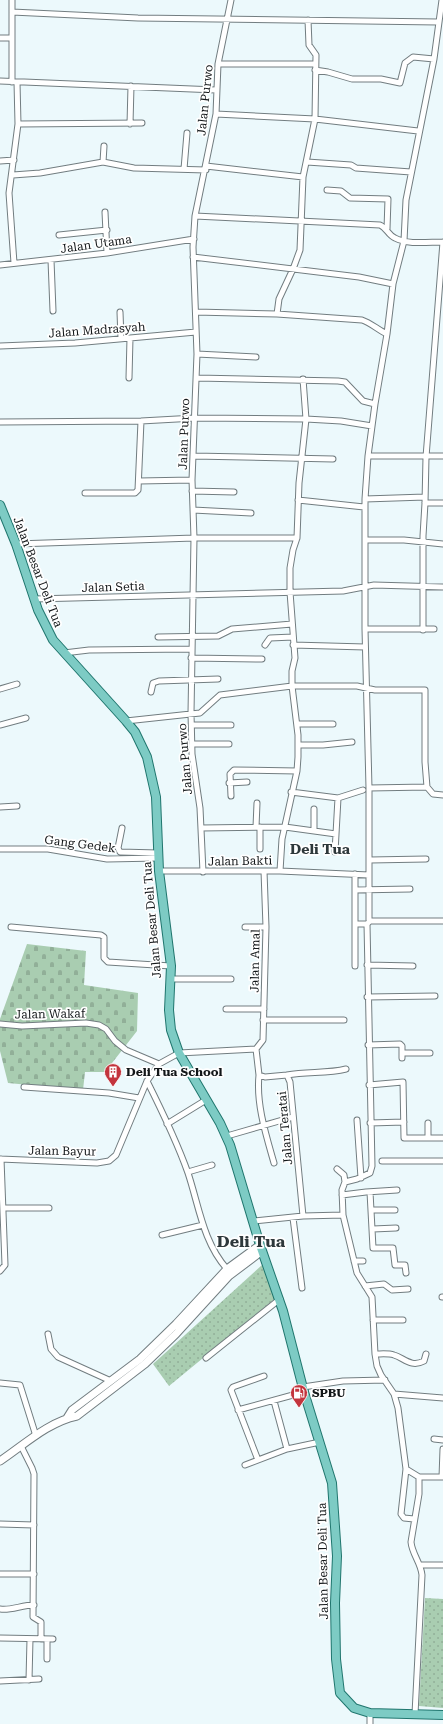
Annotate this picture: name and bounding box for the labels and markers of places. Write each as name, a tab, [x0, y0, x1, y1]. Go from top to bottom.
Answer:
building icon: Deli Tua School	[103, 1062, 123, 1087]
place label: Deli Tua School	[126, 1065, 223, 1079]
fuel station icon: SPBU	[289, 1383, 309, 1408]
place label: SPBU	[312, 1386, 346, 1400]

